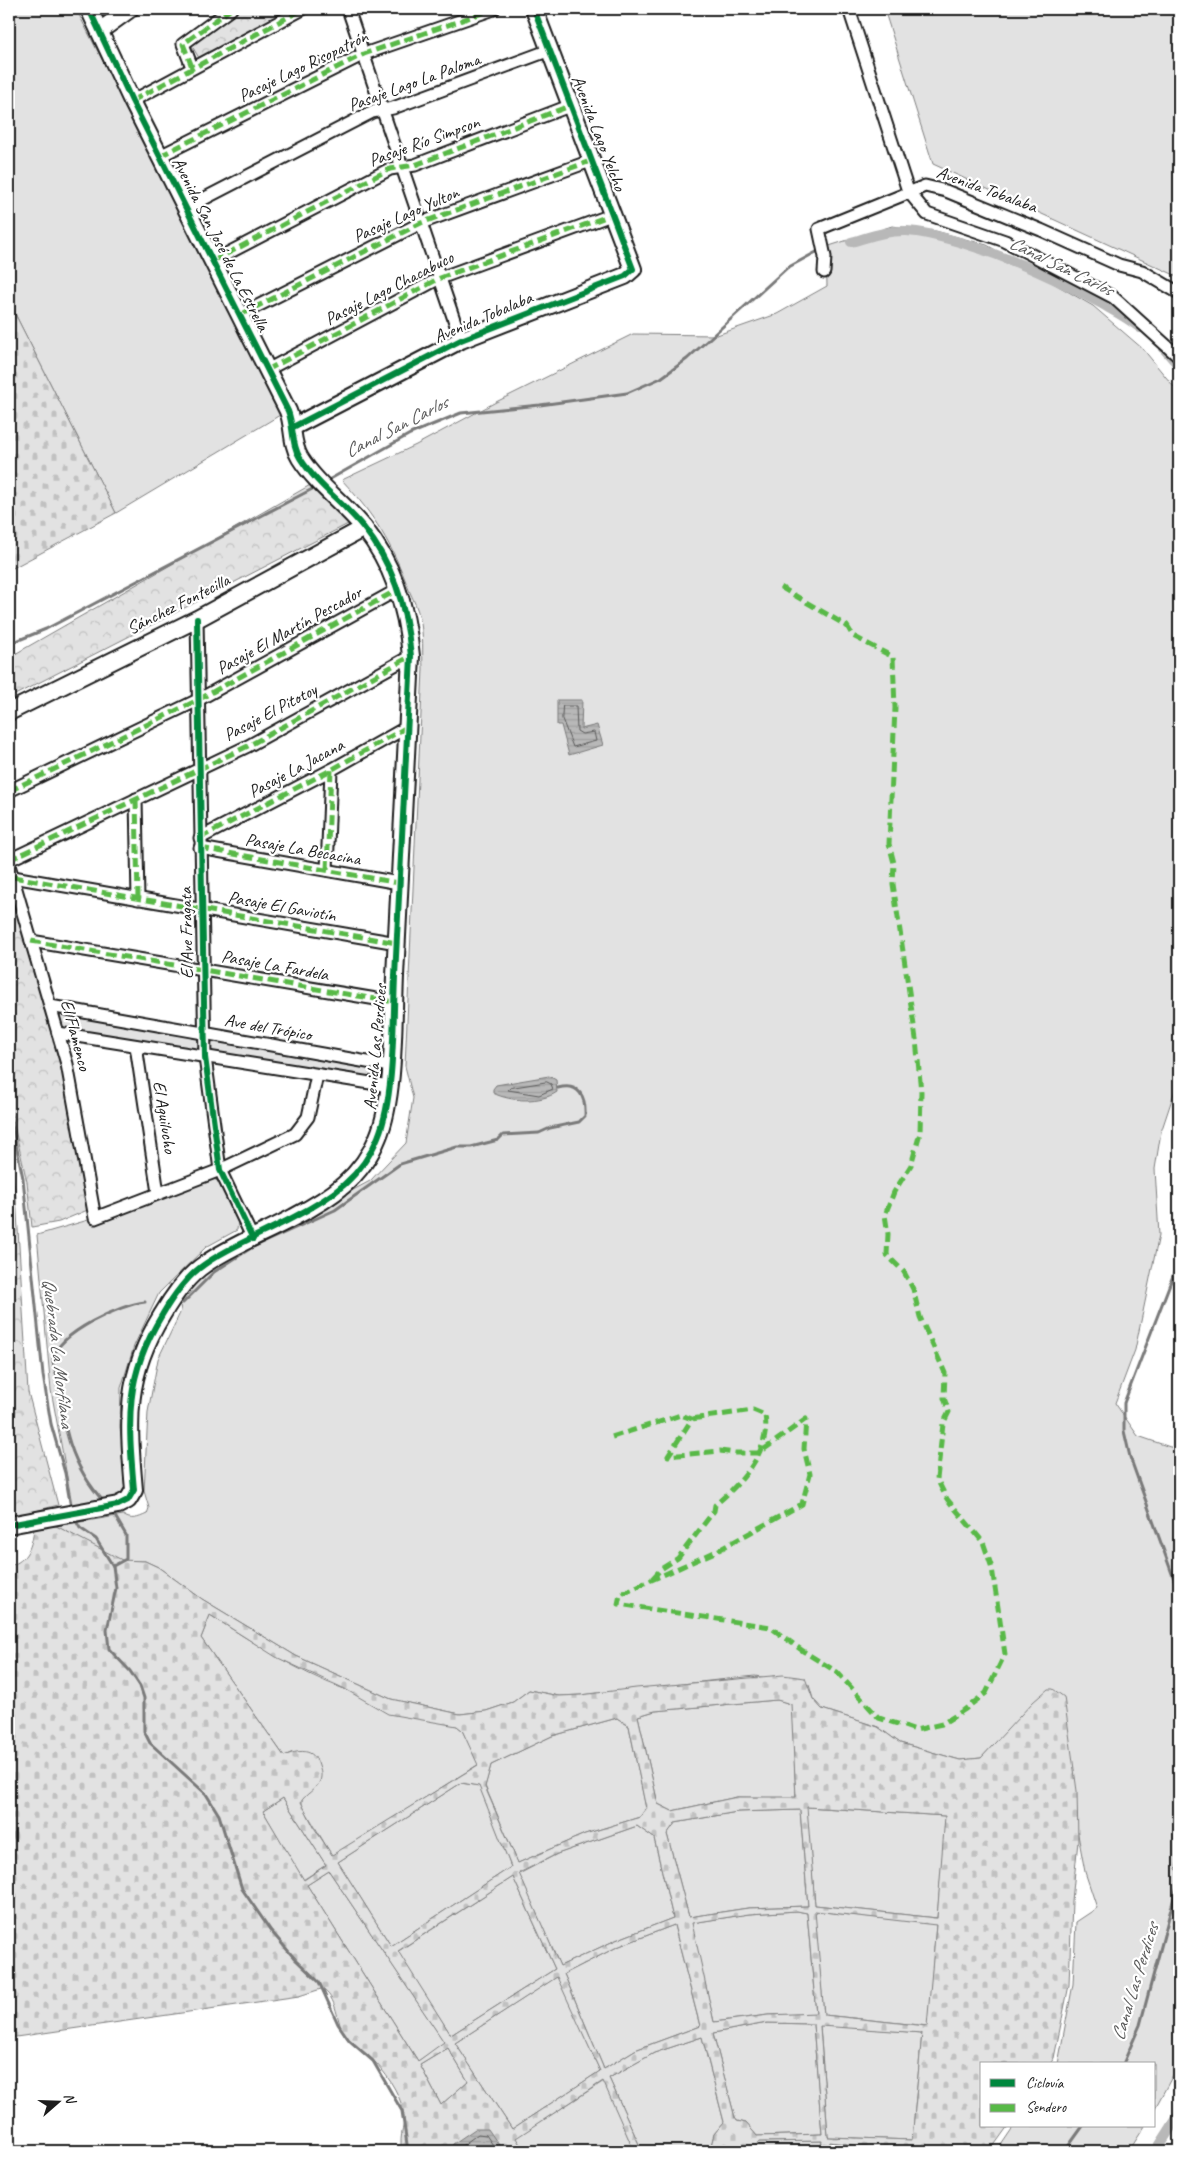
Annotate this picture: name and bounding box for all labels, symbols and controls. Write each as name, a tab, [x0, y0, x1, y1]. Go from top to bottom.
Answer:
street label: Pasaje Lago Risopatrón	[235, 25, 372, 107]
street label: Pasaje Lago La Paloma	[345, 47, 484, 116]
street label: Avenida Lago Yelcho	[567, 72, 632, 195]
street label: Pasaje Río Simpson	[366, 111, 483, 171]
street label: Avenida San José de La Estrella	[167, 153, 275, 336]
street label: Avenida Tobalaba	[934, 161, 1041, 218]
street label: Pasaje Lago Yulton	[350, 181, 463, 247]
water label: Canal San Carlos	[1005, 231, 1120, 303]
street label: Pasaje Lago Chacabuco	[321, 245, 458, 330]
street label: Avenida Tobalaba	[430, 286, 537, 348]
water label: Canal San Carlos	[341, 389, 455, 463]
street label: Sánchez Fontecilla	[123, 568, 235, 639]
street label: Pasaje El Martín Pescador	[213, 580, 367, 679]
street label: Pasaje El Pitotoy	[220, 677, 322, 746]
street label: Pasaje La Jacana	[244, 733, 349, 802]
street label: Pasaje La Becacina	[244, 828, 364, 870]
street label: El Ave Fragata	[174, 886, 198, 979]
street label: Pasaje El Gaviotín	[226, 886, 338, 926]
street label: Pasaje La Fardela	[220, 945, 331, 985]
street label: Avenida Las Perdices	[359, 981, 392, 1111]
street label: El Flamenco	[56, 997, 96, 1075]
street label: Ave del Trópico	[223, 1009, 315, 1046]
street label: El Aguilucho	[148, 1079, 182, 1156]
water label: Quebrada La Morfilana	[37, 1277, 79, 1431]
water label: Canal Las Perdices	[1106, 1917, 1165, 2043]
legend	[980, 2062, 1156, 2128]
text: Ciclovía	[1026, 2074, 1065, 2093]
north arrow	[32, 2078, 82, 2128]
text: N	[60, 2091, 80, 2107]
text: Sendero	[1026, 2098, 1067, 2117]

